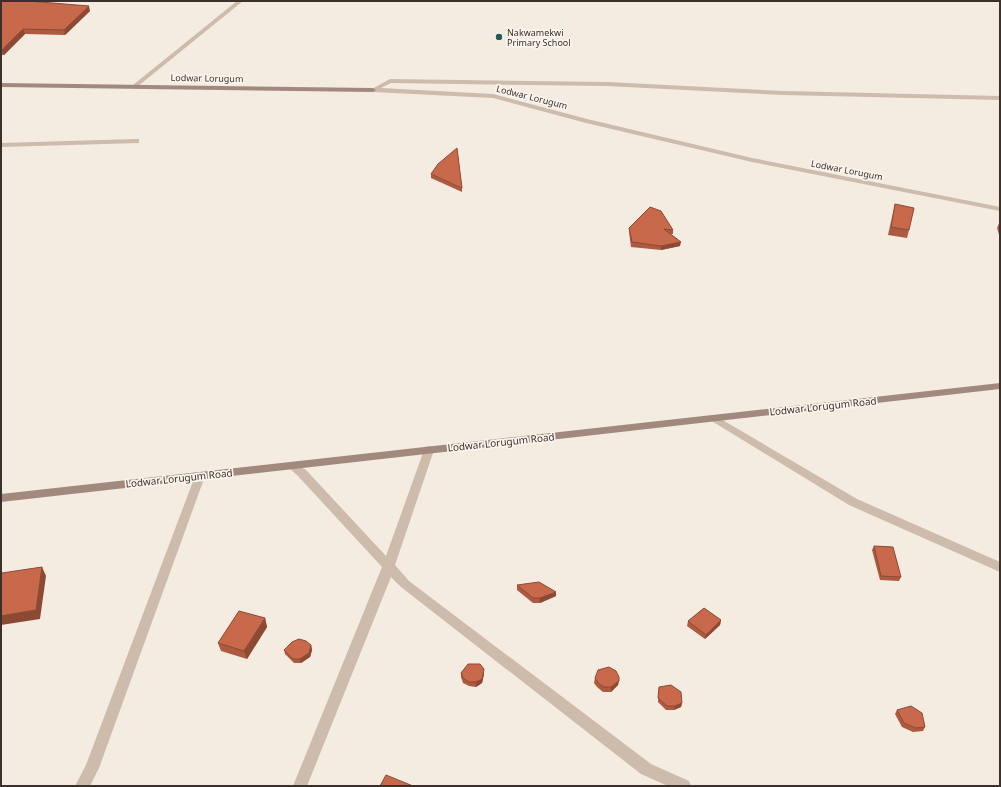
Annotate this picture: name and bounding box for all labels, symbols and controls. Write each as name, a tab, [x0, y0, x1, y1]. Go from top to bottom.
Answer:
place label: Nakwamekwi Primary School	[507, 26, 571, 49]
marker: Nakwamekwi Primary School	[494, 32, 504, 42]
street label: Lodwar Lorugum	[170, 71, 244, 85]
street label: Lodwar Lorugum	[495, 82, 569, 112]
street label: Lodwar Lorugum	[810, 157, 884, 183]
street label: Lodwar Lorugum Road	[769, 393, 877, 419]
street label: Lodwar Lorugum Road	[447, 429, 555, 455]
street label: Lodwar Lorugum Road	[125, 465, 233, 491]

